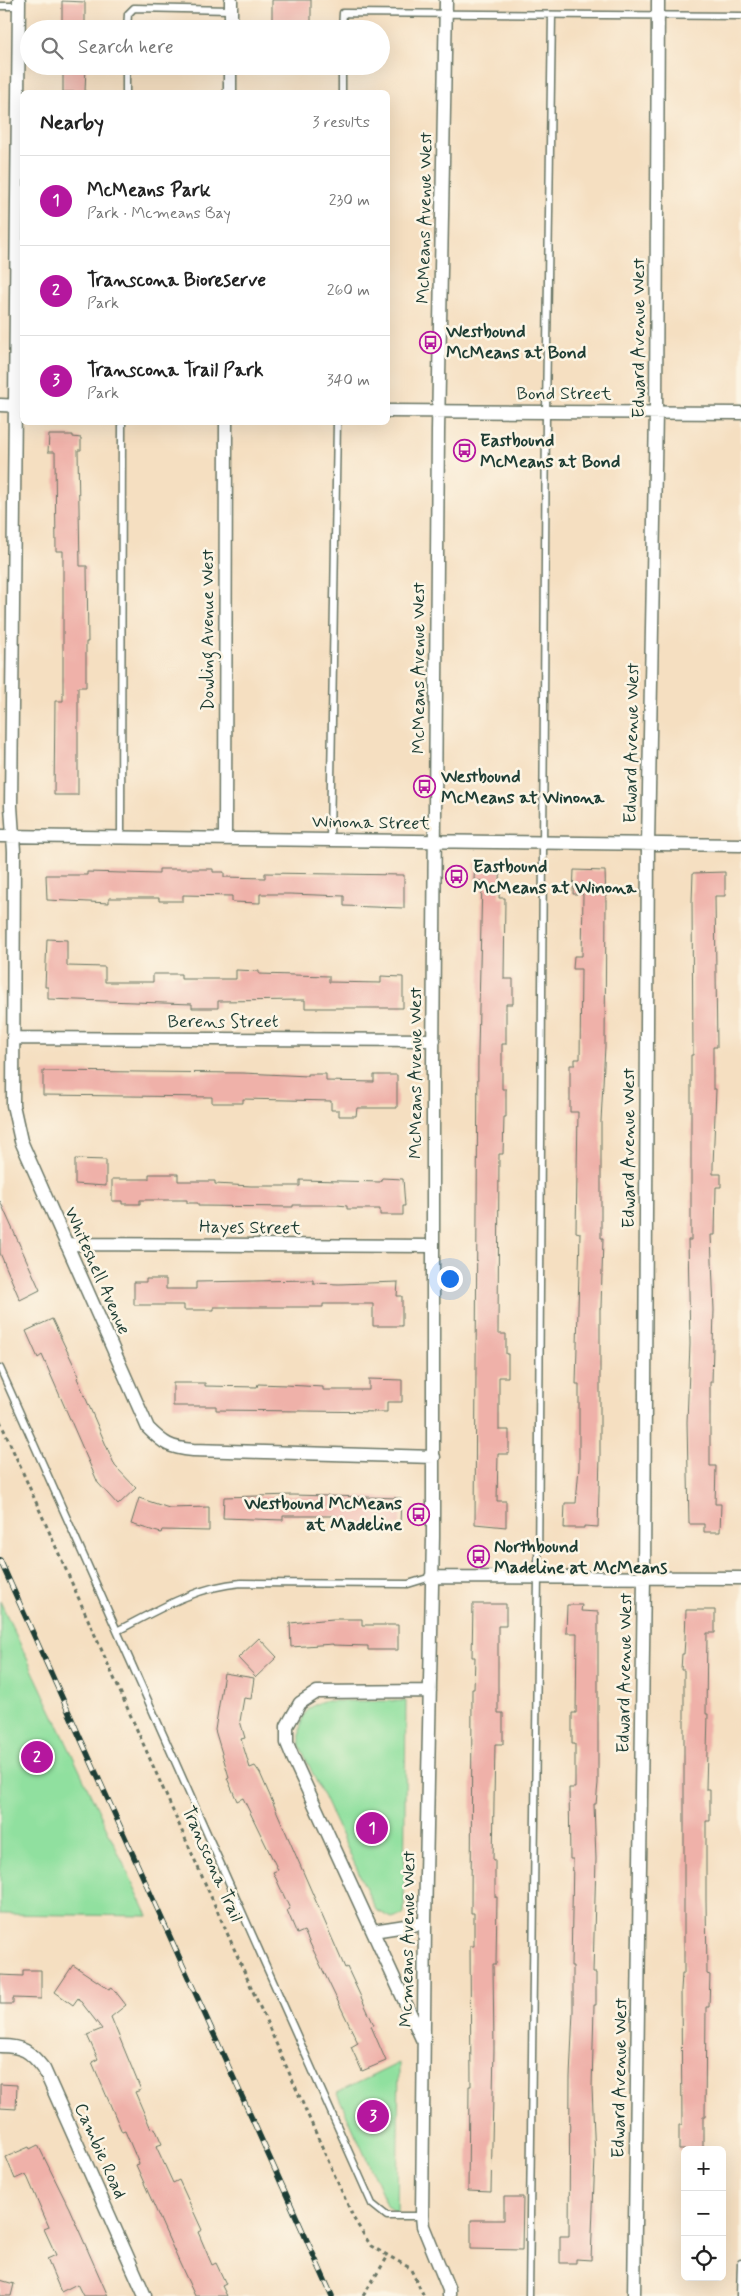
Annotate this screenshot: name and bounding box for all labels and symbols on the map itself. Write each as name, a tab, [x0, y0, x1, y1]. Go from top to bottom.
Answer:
street label: McMeans Avenue West	[412, 131, 439, 304]
street label: Edward Avenue West	[627, 257, 651, 418]
place label: Westbound McMeans at Bond	[445, 320, 586, 365]
bus stop icon: Westbound McMeans at Bond	[418, 330, 442, 354]
street label: Bond Street	[517, 382, 612, 406]
place label: Eastbound McMeans at Bond	[480, 429, 620, 474]
bus stop icon: Eastbound McMeans at Bond	[452, 439, 476, 463]
street label: Dowling Avenue West	[196, 549, 222, 711]
street label: McMeans Avenue West	[407, 581, 431, 754]
street label: Edward Avenue West	[619, 662, 645, 823]
place label: Westbound McMeans at Winona	[440, 765, 606, 810]
bus stop icon: Westbound McMeans at Winona	[413, 775, 437, 799]
street label: Winona Street	[312, 810, 431, 836]
place label: Eastbound McMeans at Winona	[473, 855, 638, 900]
bus stop icon: Eastbound McMeans at Winona	[445, 865, 469, 889]
street label: McMeans Avenue West	[404, 986, 428, 1159]
street label: Berens Street	[167, 1010, 279, 1034]
street label: Edward Avenue West	[617, 1067, 641, 1228]
street label: Whiteshell Avenue	[58, 1203, 136, 1339]
street label: Hayes Street	[199, 1215, 302, 1241]
your location	[437, 1266, 463, 1292]
place label: Westbound McMeans at Madeline	[243, 1492, 402, 1537]
bus stop icon: Westbound McMeans at Madeline	[406, 1502, 430, 1526]
place label: Northbound Madeline at McMeans	[494, 1535, 667, 1580]
bus stop icon: Northbound Madeline at McMeans	[466, 1545, 490, 1569]
street label: Edward Avenue West	[612, 1592, 638, 1753]
pin: 2	[21, 1738, 53, 1776]
street label: Transcona Trail	[176, 1802, 248, 1926]
pin: 1	[356, 1809, 388, 1847]
street label: Mcmeans Avenue West	[394, 1850, 422, 2028]
street label: Edward Avenue West	[607, 1997, 633, 2158]
pin: 3	[357, 2097, 389, 2135]
street label: Cambie Road	[68, 2099, 132, 2203]

